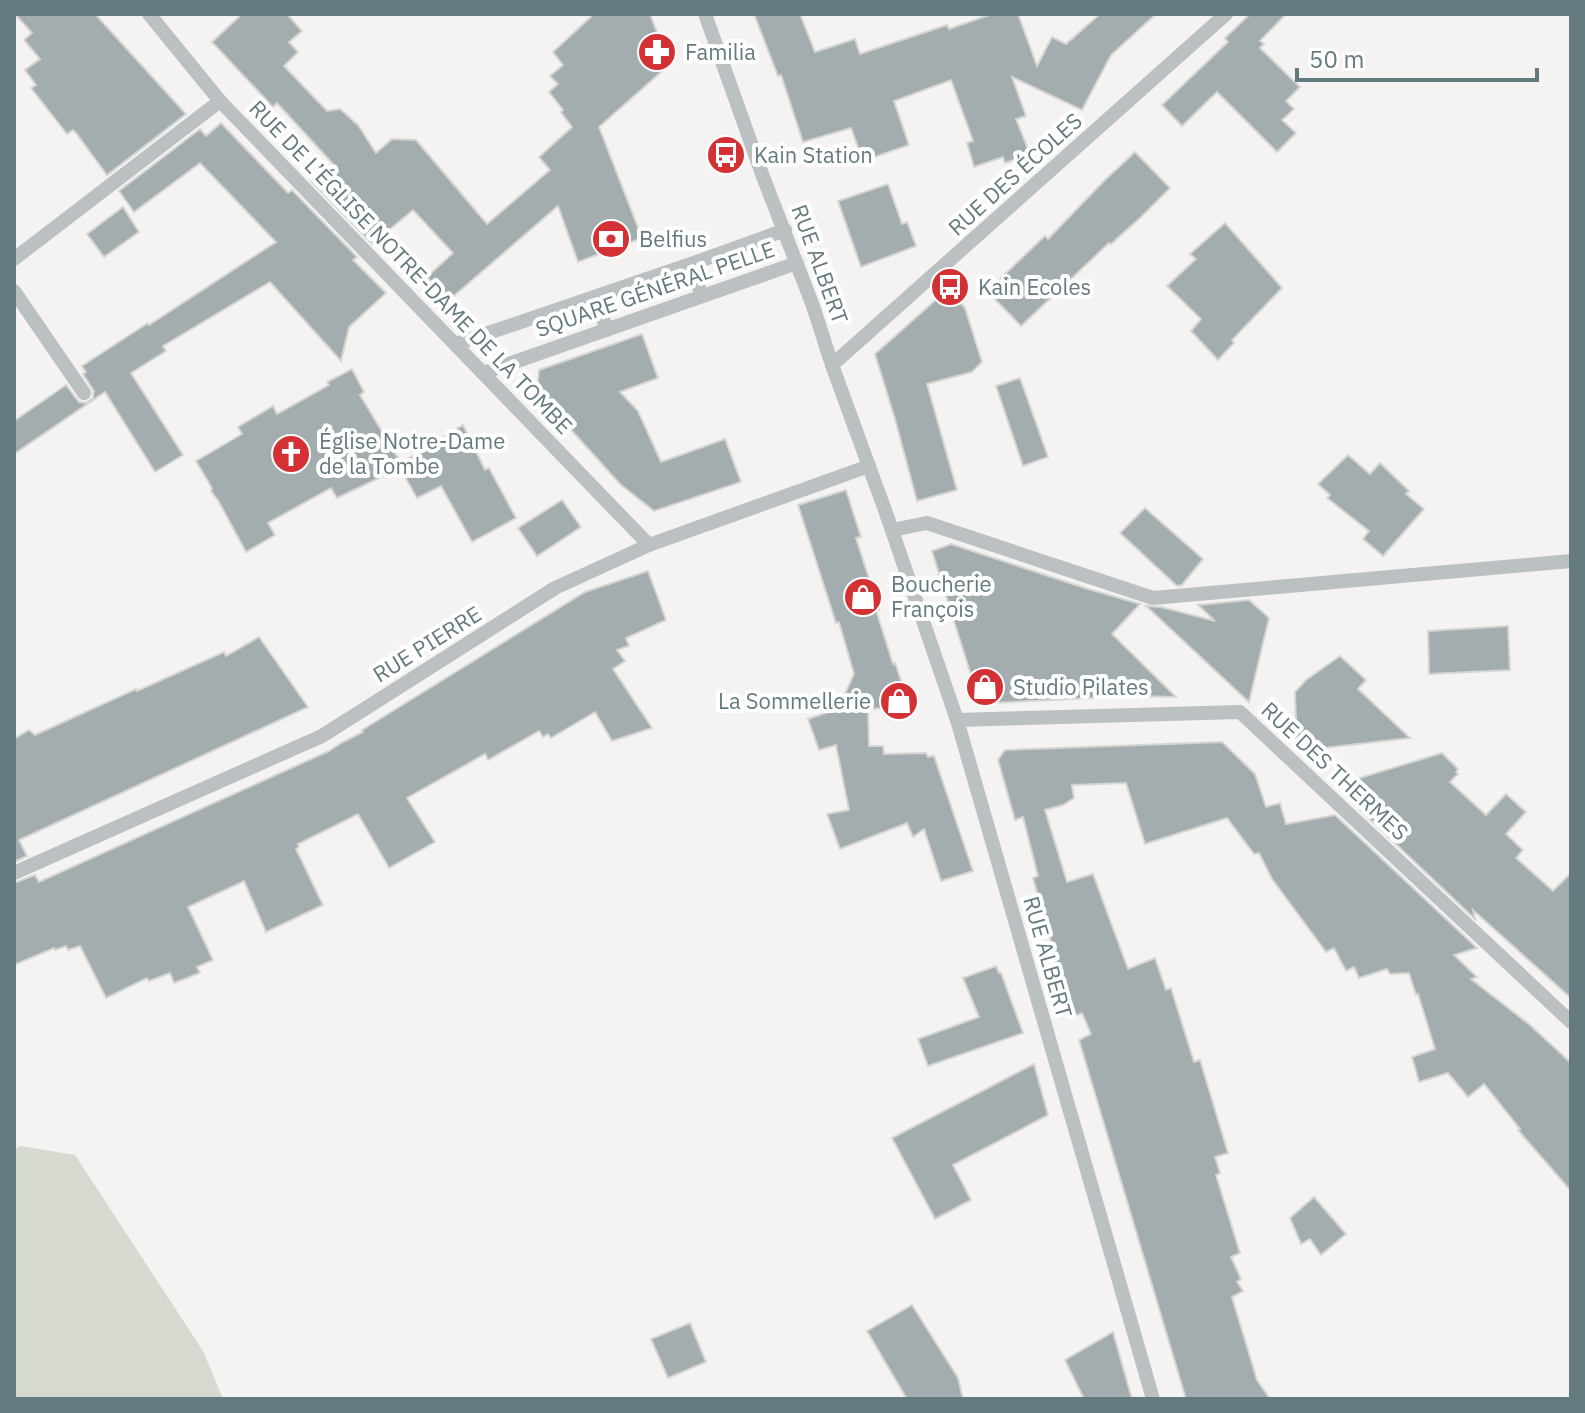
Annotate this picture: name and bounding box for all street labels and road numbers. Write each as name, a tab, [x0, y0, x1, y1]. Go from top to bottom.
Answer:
street label: RUE DE L’ÉGLISE NOTRE-DAME DE LA TOMBE	[243, 93, 579, 440]
street label: RUE DES ÉCOLES	[942, 106, 1088, 242]
street label: RUE ALBERT	[785, 200, 856, 328]
street label: SQUARE GÉNÉRAL PELLE	[531, 234, 778, 343]
street label: RUE PIERRE	[367, 599, 486, 688]
street label: RUE DES THERMES	[1256, 695, 1415, 846]
street label: RUE ALBERT	[1017, 893, 1080, 1021]

